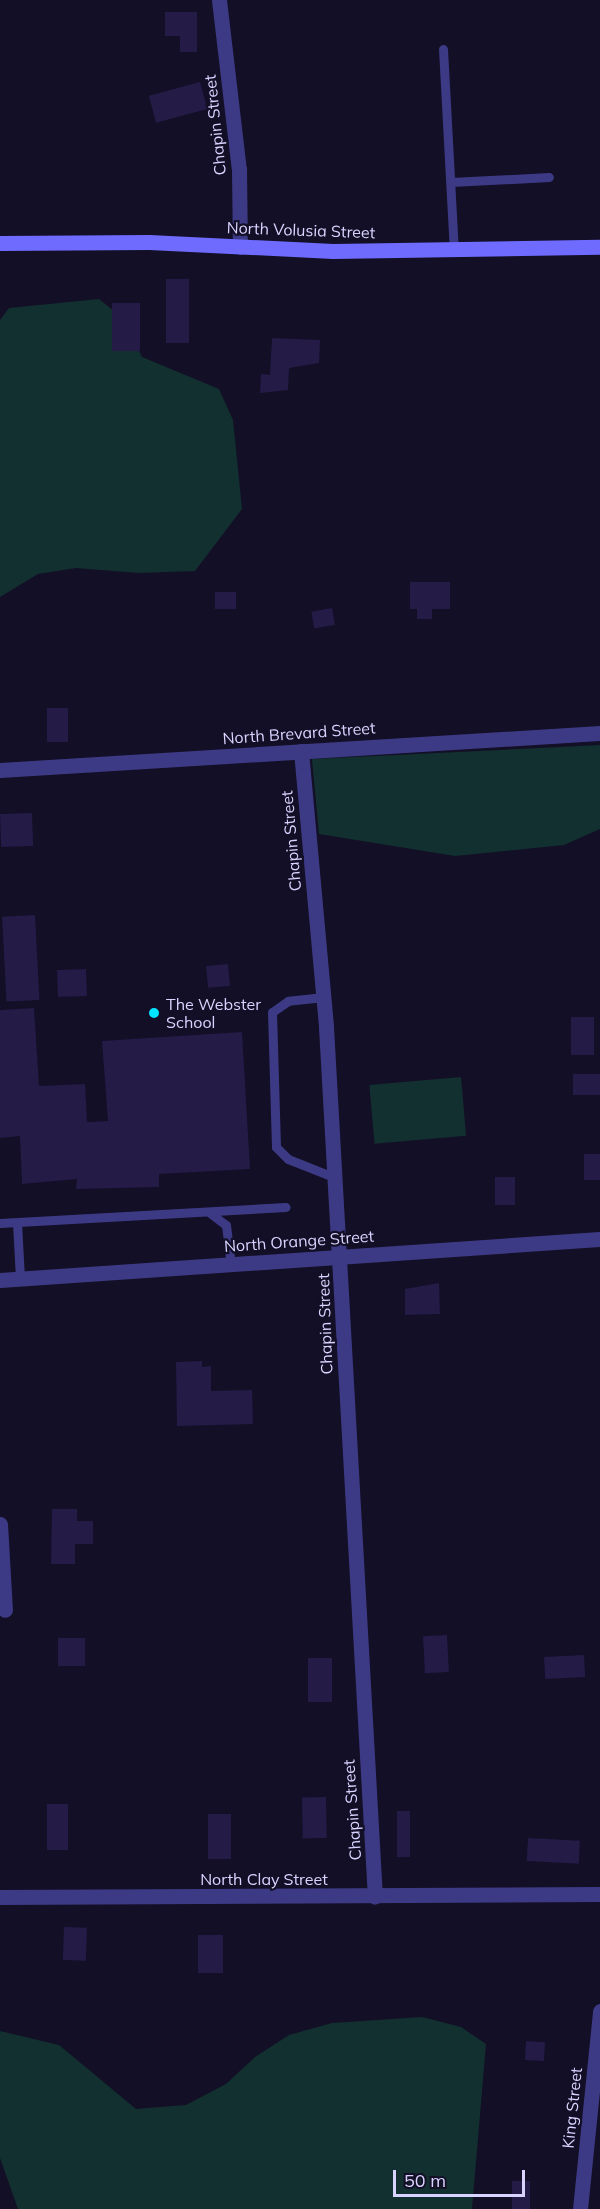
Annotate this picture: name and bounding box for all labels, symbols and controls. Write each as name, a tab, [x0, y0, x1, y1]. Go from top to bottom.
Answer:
street label: Chapin Street	[200, 74, 230, 176]
street label: North Volusia Street	[226, 218, 376, 242]
street label: North Brevard Street	[222, 718, 376, 748]
street label: Chapin Street	[277, 790, 305, 892]
place label: The Webster School	[166, 994, 261, 1032]
marker: The Webster School	[147, 1006, 161, 1020]
street label: North Orange Street	[223, 1226, 375, 1256]
street label: Chapin Street	[314, 1273, 336, 1375]
street label: Chapin Street	[339, 1759, 365, 1861]
street label: North Clay Street	[200, 1869, 328, 1889]
street label: King Street	[558, 2067, 586, 2149]
scale bar	[396, 2158, 528, 2196]
text: 50 m	[404, 2169, 446, 2192]

